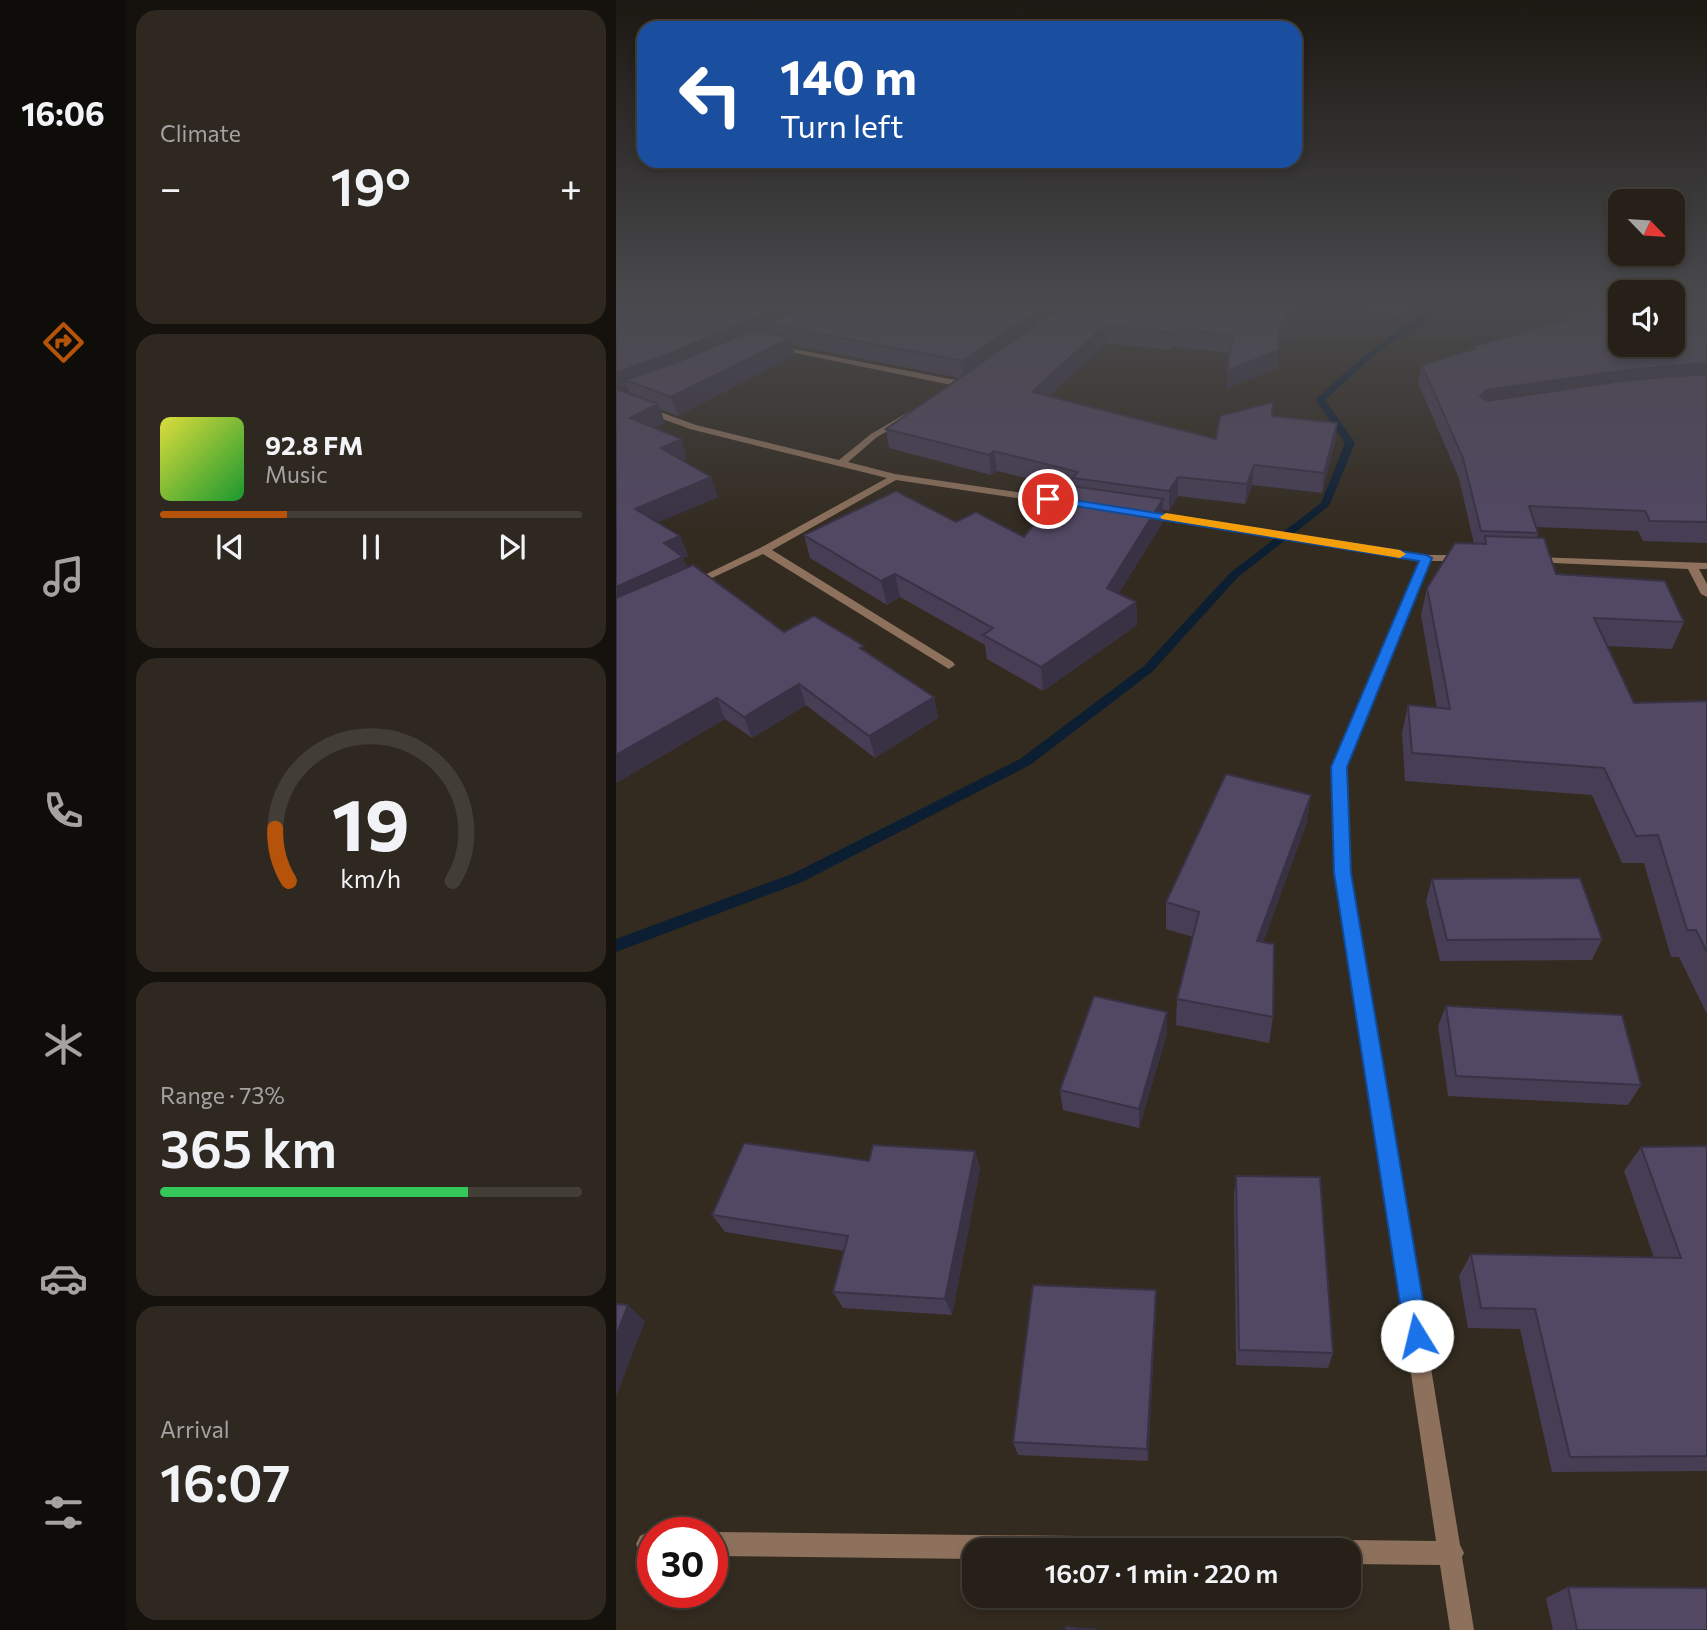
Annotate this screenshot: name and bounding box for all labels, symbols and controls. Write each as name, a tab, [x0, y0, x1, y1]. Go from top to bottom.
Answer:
text: 140 m	[780, 45, 917, 105]
icon: left	[665, 49, 756, 140]
text: 16:06	[21, 93, 105, 133]
text: Turn left	[780, 105, 904, 145]
text: Climate	[160, 119, 241, 147]
text: 19°	[330, 153, 411, 217]
text: −	[160, 163, 182, 210]
text: +	[560, 163, 582, 210]
north arrow	[1608, 189, 1685, 266]
map controls	[1608, 189, 1685, 357]
button: sound	[1608, 280, 1685, 357]
icon: directions	[39, 318, 88, 367]
text: 92.8 FM	[265, 429, 363, 460]
text: Music	[265, 460, 328, 488]
pin	[1018, 469, 1078, 529]
icon: arrive	[1029, 480, 1067, 518]
icon: previous	[211, 528, 249, 566]
icon: pause	[352, 528, 390, 566]
icon: next	[493, 528, 531, 566]
icon: music	[39, 552, 88, 601]
text: 19	[332, 777, 410, 866]
icon: phone	[39, 786, 88, 835]
text: km/h	[341, 863, 401, 893]
icon: climate	[39, 1020, 88, 1069]
text: Range · 73%	[160, 1081, 285, 1109]
text: 365 km	[160, 1115, 337, 1179]
icon: car	[39, 1254, 88, 1303]
position arrow	[1380, 1299, 1454, 1373]
text: Arrival	[160, 1415, 230, 1443]
text: 16:07	[160, 1449, 290, 1513]
icon: filters	[39, 1488, 88, 1537]
speed limit sign: 30	[637, 1517, 728, 1608]
text: 16:07 · 1 min · 220 m	[1045, 1557, 1278, 1588]

